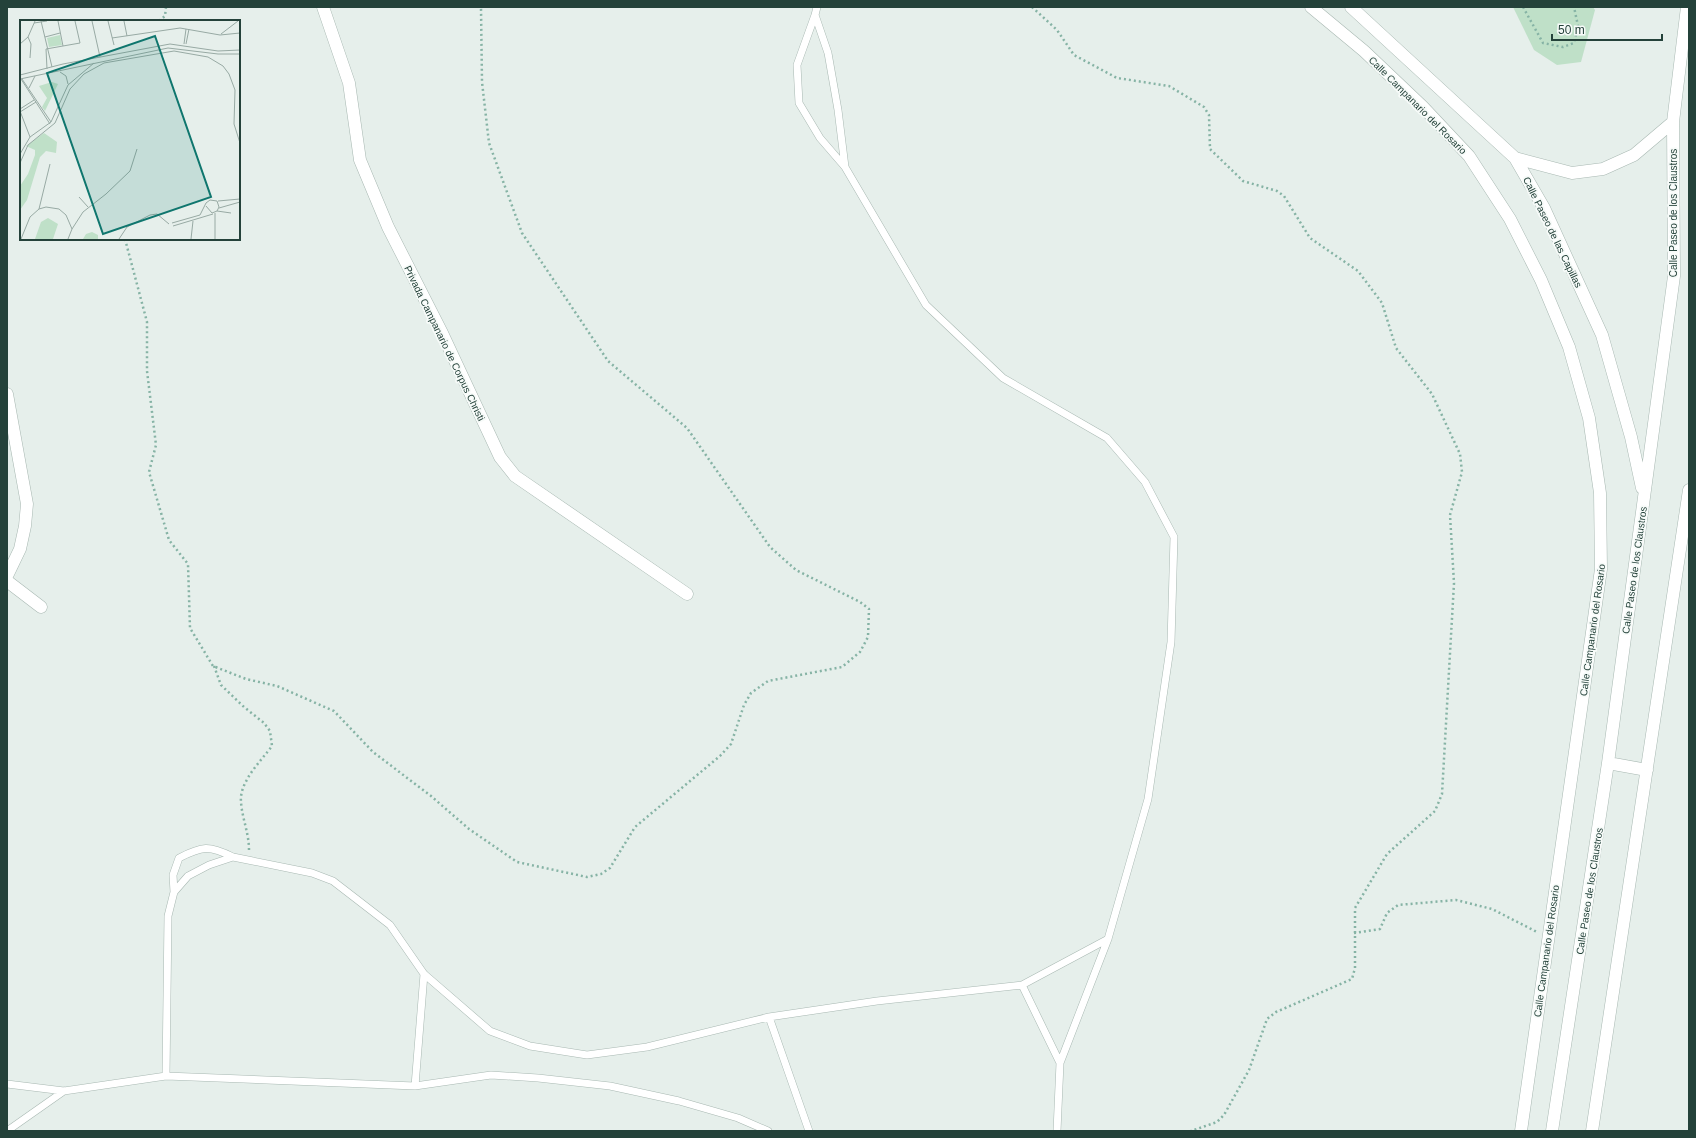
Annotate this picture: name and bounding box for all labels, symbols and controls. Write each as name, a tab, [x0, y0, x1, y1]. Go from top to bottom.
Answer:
scale bar	[1552, 16, 1662, 42]
inset map	[20, 20, 240, 240]
text: 50 m	[1558, 23, 1585, 37]
street label: Calle Campanario del Rosario	[1367, 54, 1469, 157]
street label: Calle Paseo de los Claustros	[1668, 149, 1679, 277]
street label: Calle Paseo de las Capillas	[1521, 175, 1584, 289]
street label: Privada Campanario de Corpus Christi	[402, 264, 487, 423]
street label: Calle Paseo de los Claustros	[1620, 506, 1649, 634]
street label: Calle Campanario del Rosario	[1578, 563, 1607, 697]
street label: Calle Paseo de los Claustros	[1574, 827, 1605, 955]
street label: Calle Campanario del Rosario	[1532, 884, 1561, 1018]

